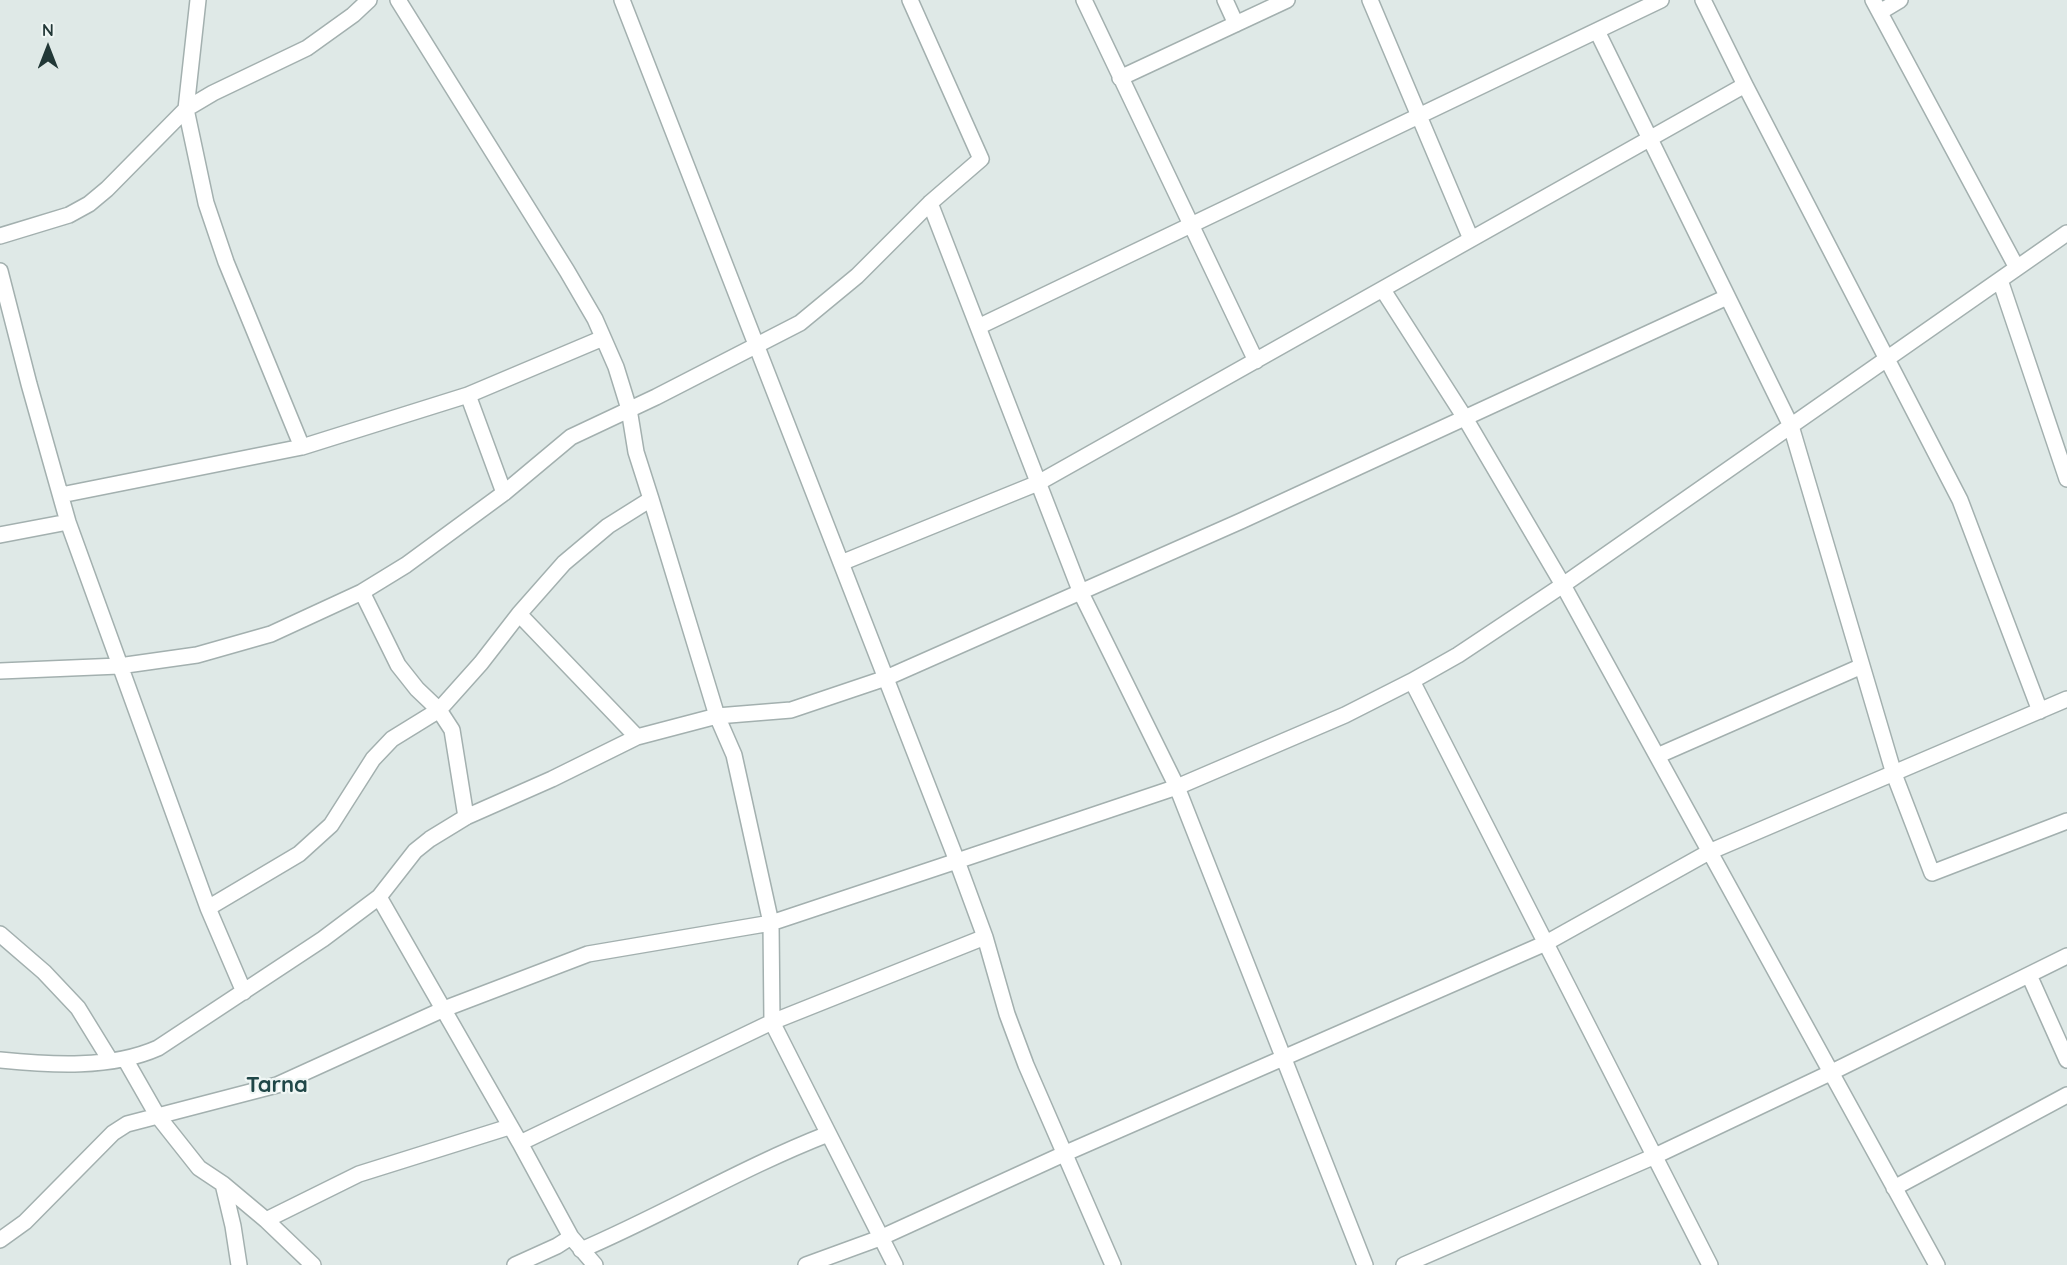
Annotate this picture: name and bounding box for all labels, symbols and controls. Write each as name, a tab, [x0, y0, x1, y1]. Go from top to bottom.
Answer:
north arrow	[18, 18, 78, 78]
text: N	[42, 20, 54, 40]
district label: Tarna	[246, 1072, 308, 1098]

